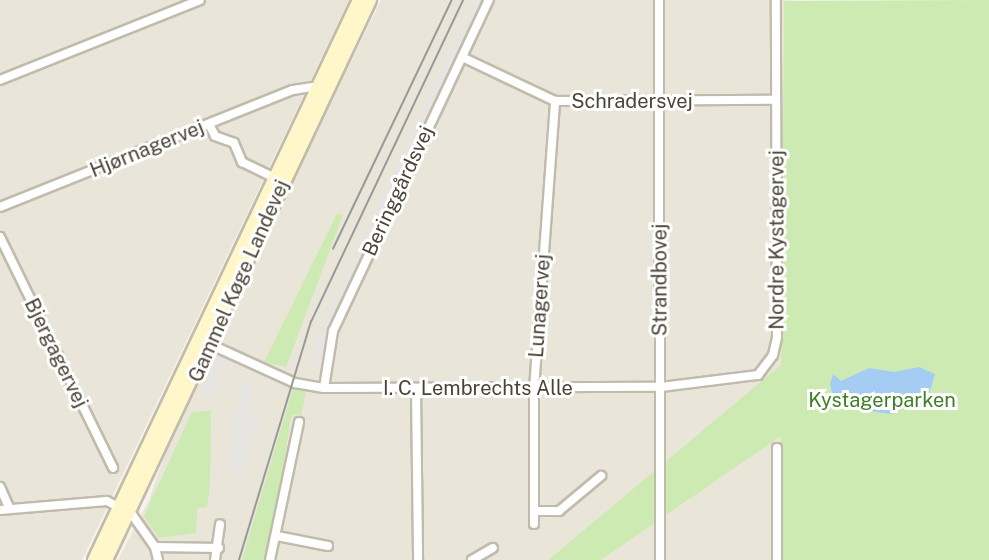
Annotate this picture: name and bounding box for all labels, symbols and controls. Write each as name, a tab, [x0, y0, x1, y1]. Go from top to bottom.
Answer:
street label: Schradersvej	[571, 89, 693, 113]
street label: Hjørnagervej	[87, 115, 207, 183]
street label: Beringgårdsvej	[357, 122, 439, 260]
street label: Nordre Kystagervej	[765, 150, 789, 330]
street label: Gammel Køge Landevej	[184, 176, 294, 386]
street label: Strandbovej	[648, 224, 672, 336]
street label: Lunagervej	[524, 253, 556, 359]
street label: Bjergagervej	[19, 294, 93, 412]
street label: I. C. Lembrechts Alle	[383, 376, 573, 400]
park label: Kystagerparken	[808, 388, 956, 412]

